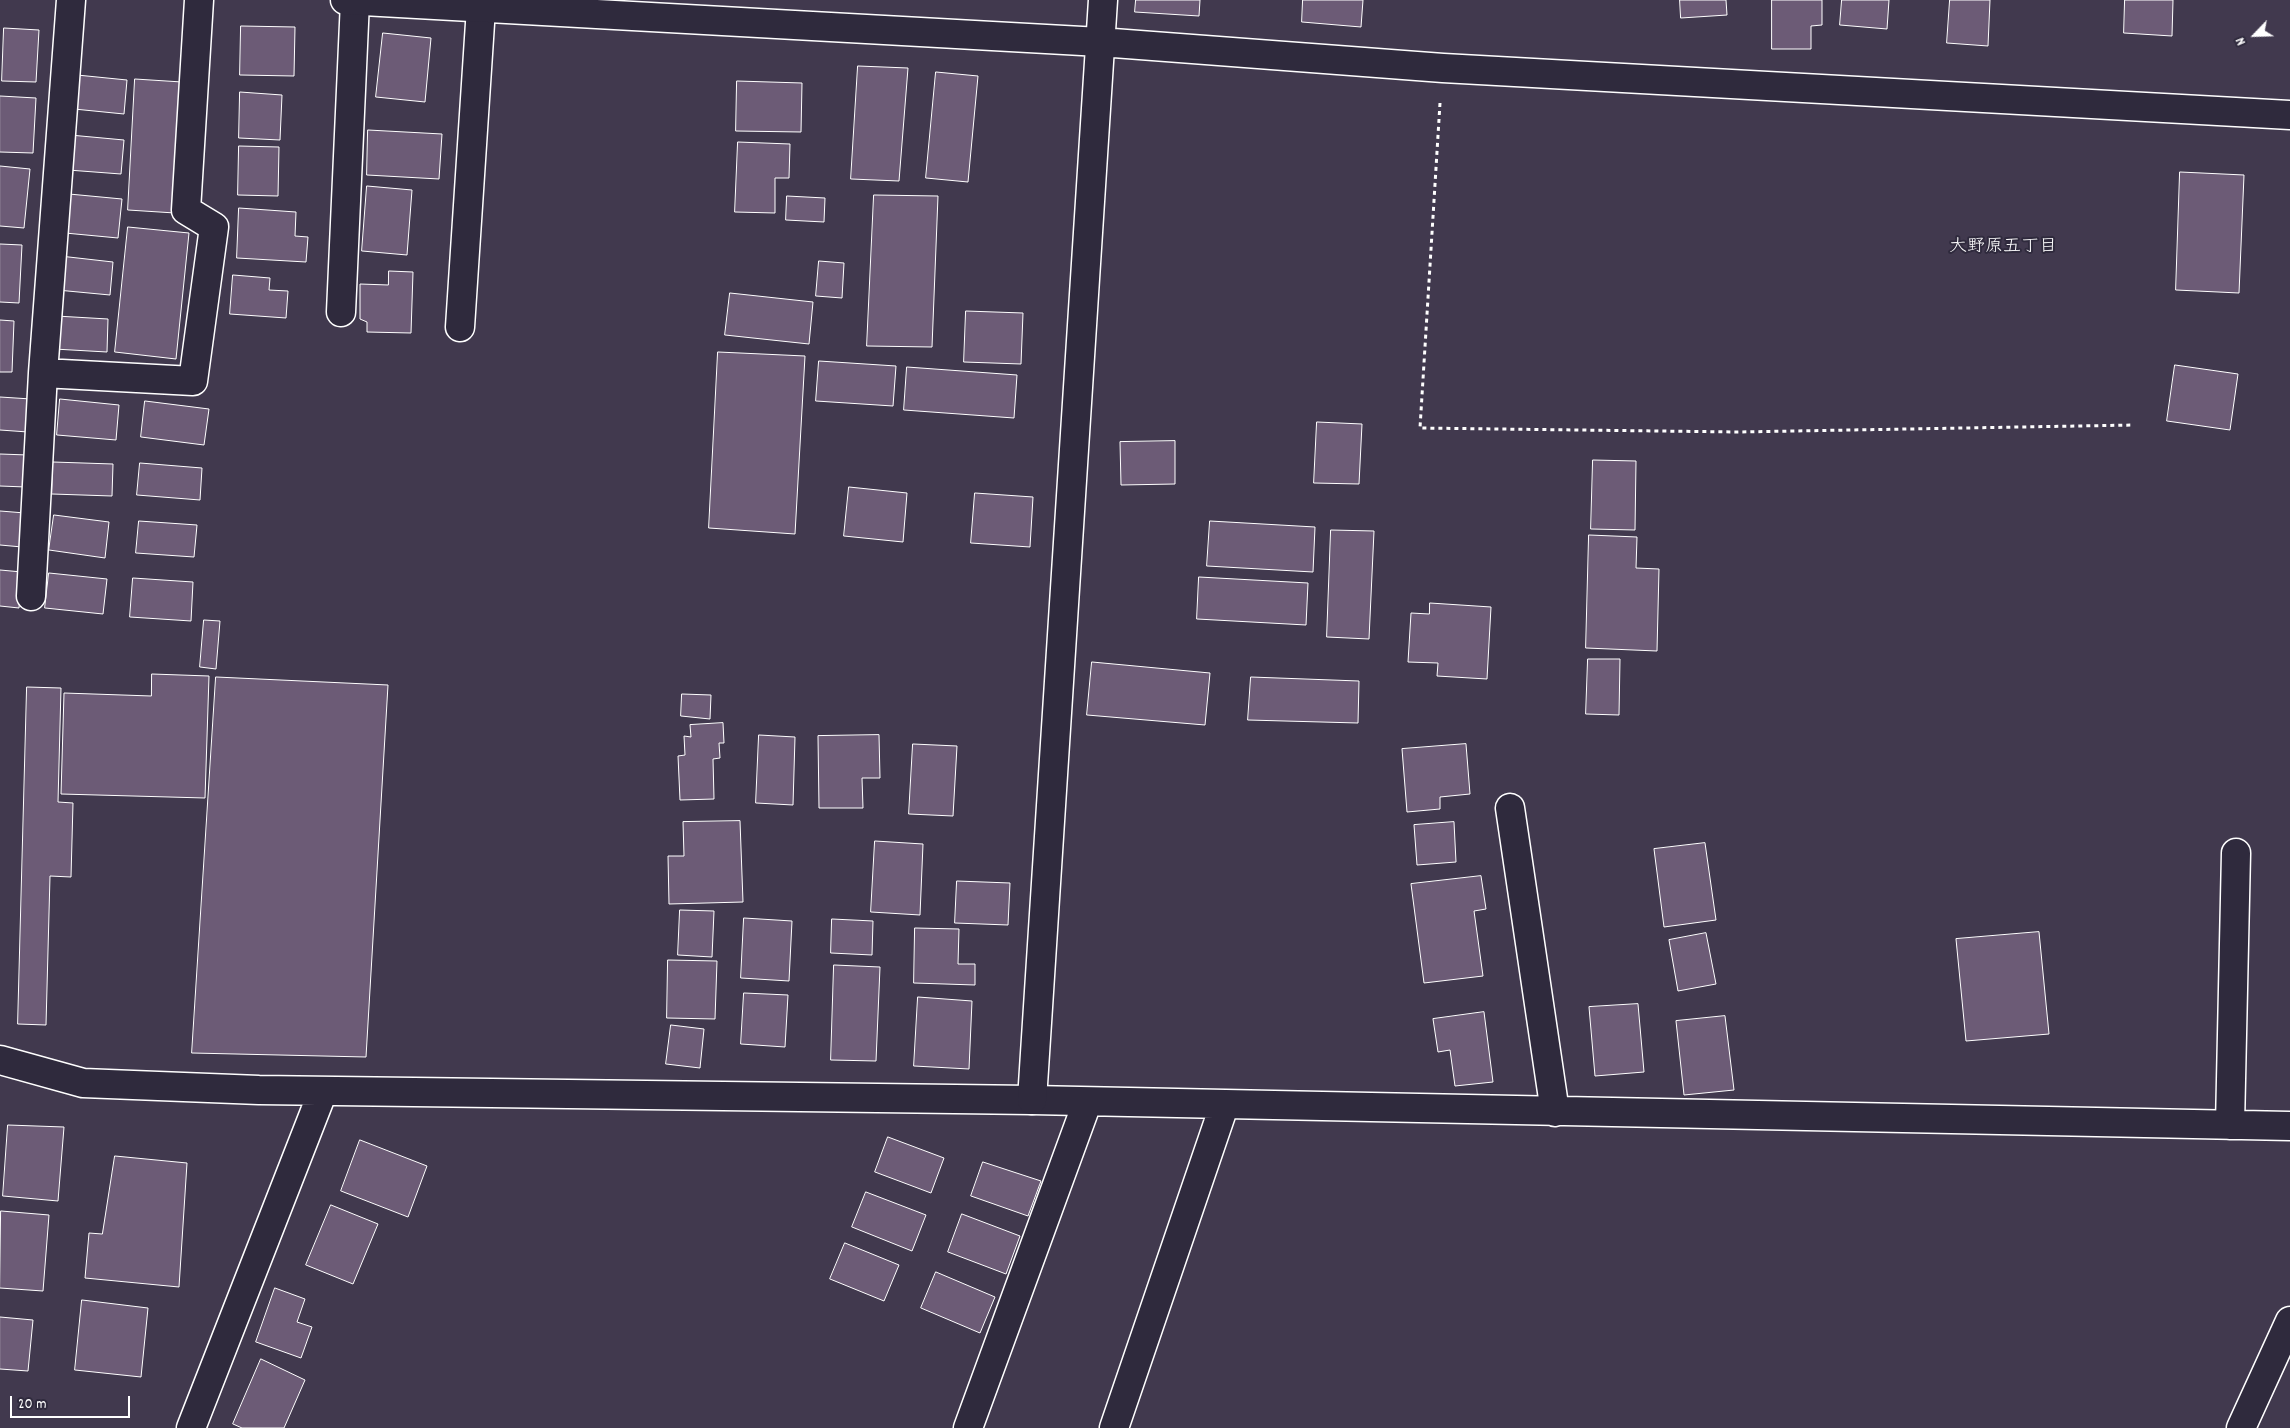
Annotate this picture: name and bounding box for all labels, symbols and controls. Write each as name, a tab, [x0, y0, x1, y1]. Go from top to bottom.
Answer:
north arrow	[2230, 10, 2280, 60]
text: N	[2231, 34, 2252, 48]
district label: 大野原五丁目	[1949, 238, 2057, 260]
scale bar	[12, 1386, 132, 1418]
text: 20 m	[18, 1394, 46, 1416]

